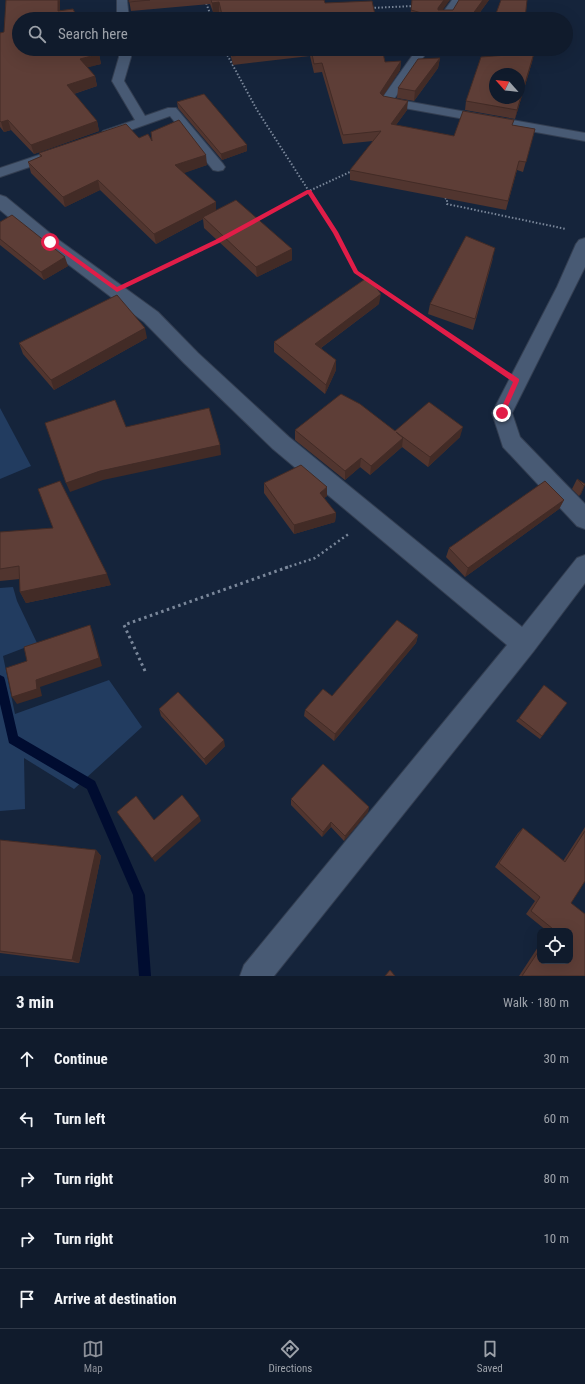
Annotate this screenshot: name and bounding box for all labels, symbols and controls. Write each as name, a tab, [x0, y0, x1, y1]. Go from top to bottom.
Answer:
search box	[12, 12, 573, 56]
icon: search	[26, 23, 48, 45]
text: Search here	[58, 25, 128, 43]
north arrow	[489, 68, 525, 104]
route start	[41, 233, 59, 251]
route end	[493, 404, 511, 422]
map controls	[537, 928, 573, 964]
button: locate	[537, 928, 573, 964]
text: 3 min	[16, 992, 54, 1012]
text: Walk · 180 m	[503, 995, 569, 1010]
icon: ahead	[16, 1048, 38, 1070]
text: Continue	[54, 1050, 108, 1068]
text: 30 m	[543, 1051, 569, 1066]
icon: left	[16, 1108, 38, 1130]
text: Turn left	[54, 1110, 105, 1128]
text: 60 m	[543, 1111, 569, 1126]
icon: right	[16, 1168, 38, 1190]
text: Turn right	[54, 1170, 113, 1188]
text: 80 m	[543, 1171, 569, 1186]
icon: right	[16, 1228, 38, 1250]
text: Turn right	[54, 1230, 113, 1248]
text: 10 m	[543, 1231, 569, 1246]
icon: arrive	[16, 1288, 38, 1310]
text: Arrive at destination	[54, 1290, 177, 1308]
tab: Map	[82, 1338, 104, 1375]
tab: Directions	[268, 1338, 312, 1375]
tab: Saved	[477, 1338, 503, 1375]

